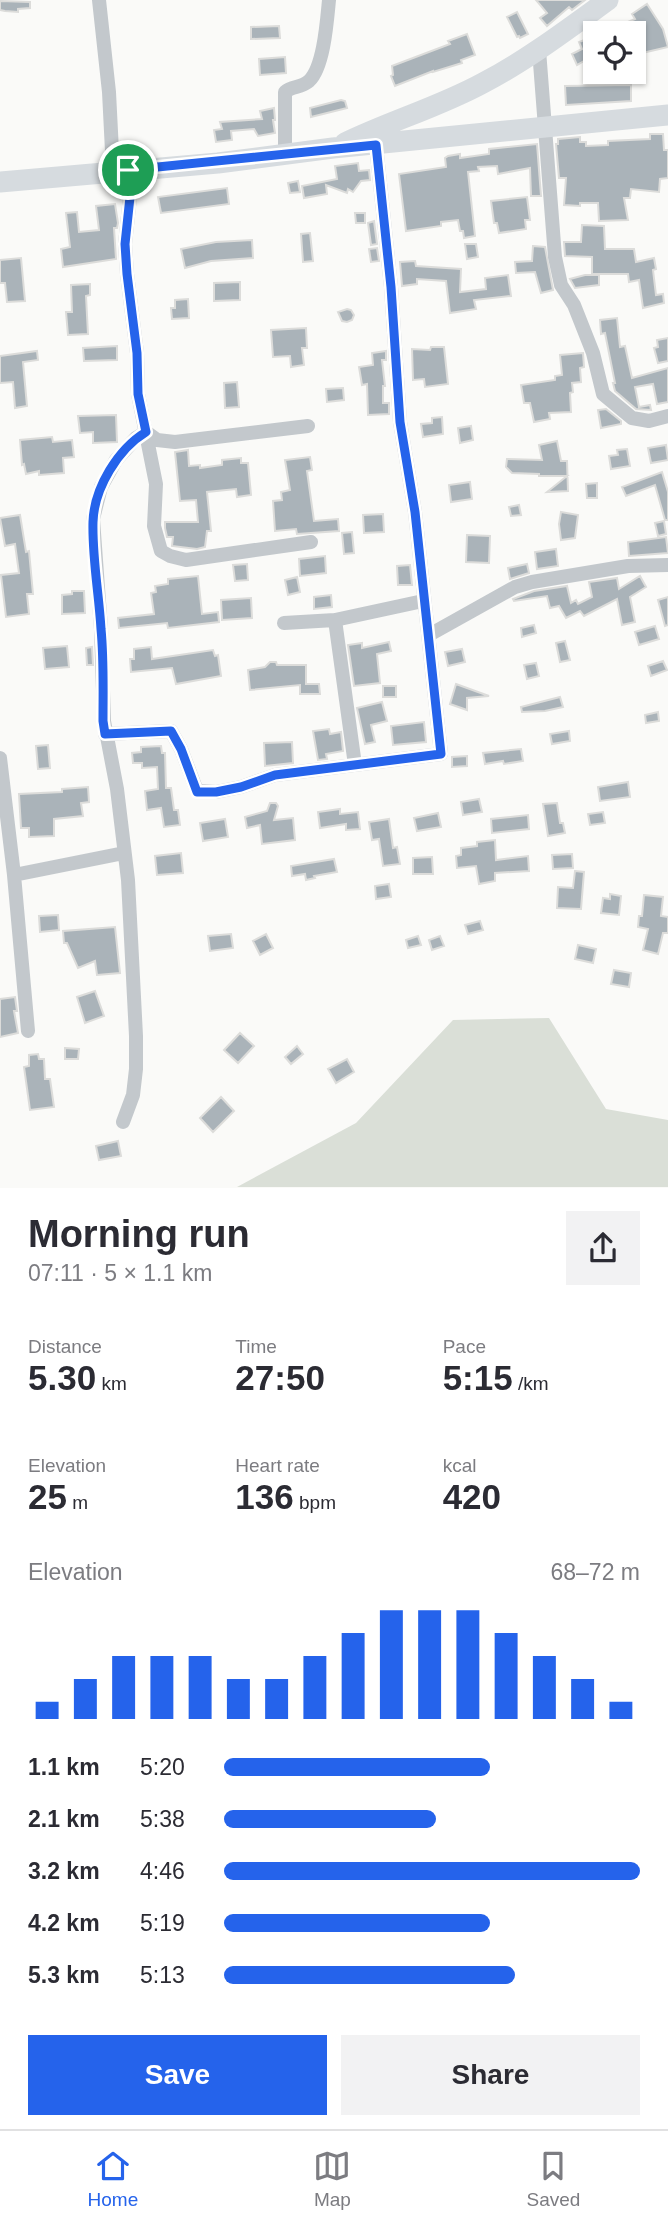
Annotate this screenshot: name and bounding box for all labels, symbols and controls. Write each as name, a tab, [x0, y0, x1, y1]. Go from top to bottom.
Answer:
map controls	[583, 21, 646, 84]
button: locate	[583, 21, 646, 84]
pin	[98, 140, 158, 200]
icon: arrive	[109, 151, 147, 189]
button: share	[566, 1211, 640, 1285]
text: Morning run	[28, 1213, 250, 1255]
text: 07:11 · 5 × 1.1 km	[28, 1260, 212, 1286]
text: Distance	[28, 1336, 102, 1357]
text: Time	[235, 1336, 277, 1357]
text: Pace	[443, 1336, 486, 1357]
text: 5.30	[28, 1358, 96, 1397]
text: 27:50	[235, 1358, 325, 1397]
text: 5:15	[443, 1358, 513, 1397]
text: km	[96, 1373, 127, 1394]
text: /km	[513, 1373, 549, 1394]
text: Elevation	[28, 1455, 106, 1476]
text: Heart rate	[235, 1455, 320, 1476]
text: kcal	[443, 1455, 476, 1476]
text: 25	[28, 1477, 67, 1516]
text: 136	[235, 1477, 294, 1516]
text: 420	[443, 1477, 501, 1516]
text: m	[67, 1492, 88, 1513]
text: bpm	[294, 1492, 336, 1513]
text: Elevation	[28, 1559, 123, 1585]
text: 68–72 m	[550, 1559, 640, 1585]
text: 1.1 km	[28, 1754, 100, 1780]
text: 5:20	[140, 1754, 185, 1780]
text: 2.1 km	[28, 1806, 100, 1832]
text: 5:38	[140, 1806, 185, 1832]
text: 3.2 km	[28, 1858, 100, 1884]
text: 4:46	[140, 1858, 185, 1884]
text: 4.2 km	[28, 1910, 100, 1936]
text: 5:19	[140, 1910, 185, 1936]
text: 5.3 km	[28, 1962, 100, 1988]
text: 5:13	[140, 1962, 185, 1988]
button: Save	[28, 2035, 327, 2115]
button: Share	[341, 2035, 640, 2115]
tab: Home	[88, 2147, 138, 2211]
tab: Map	[313, 2147, 351, 2211]
tab: Saved	[527, 2147, 580, 2211]

